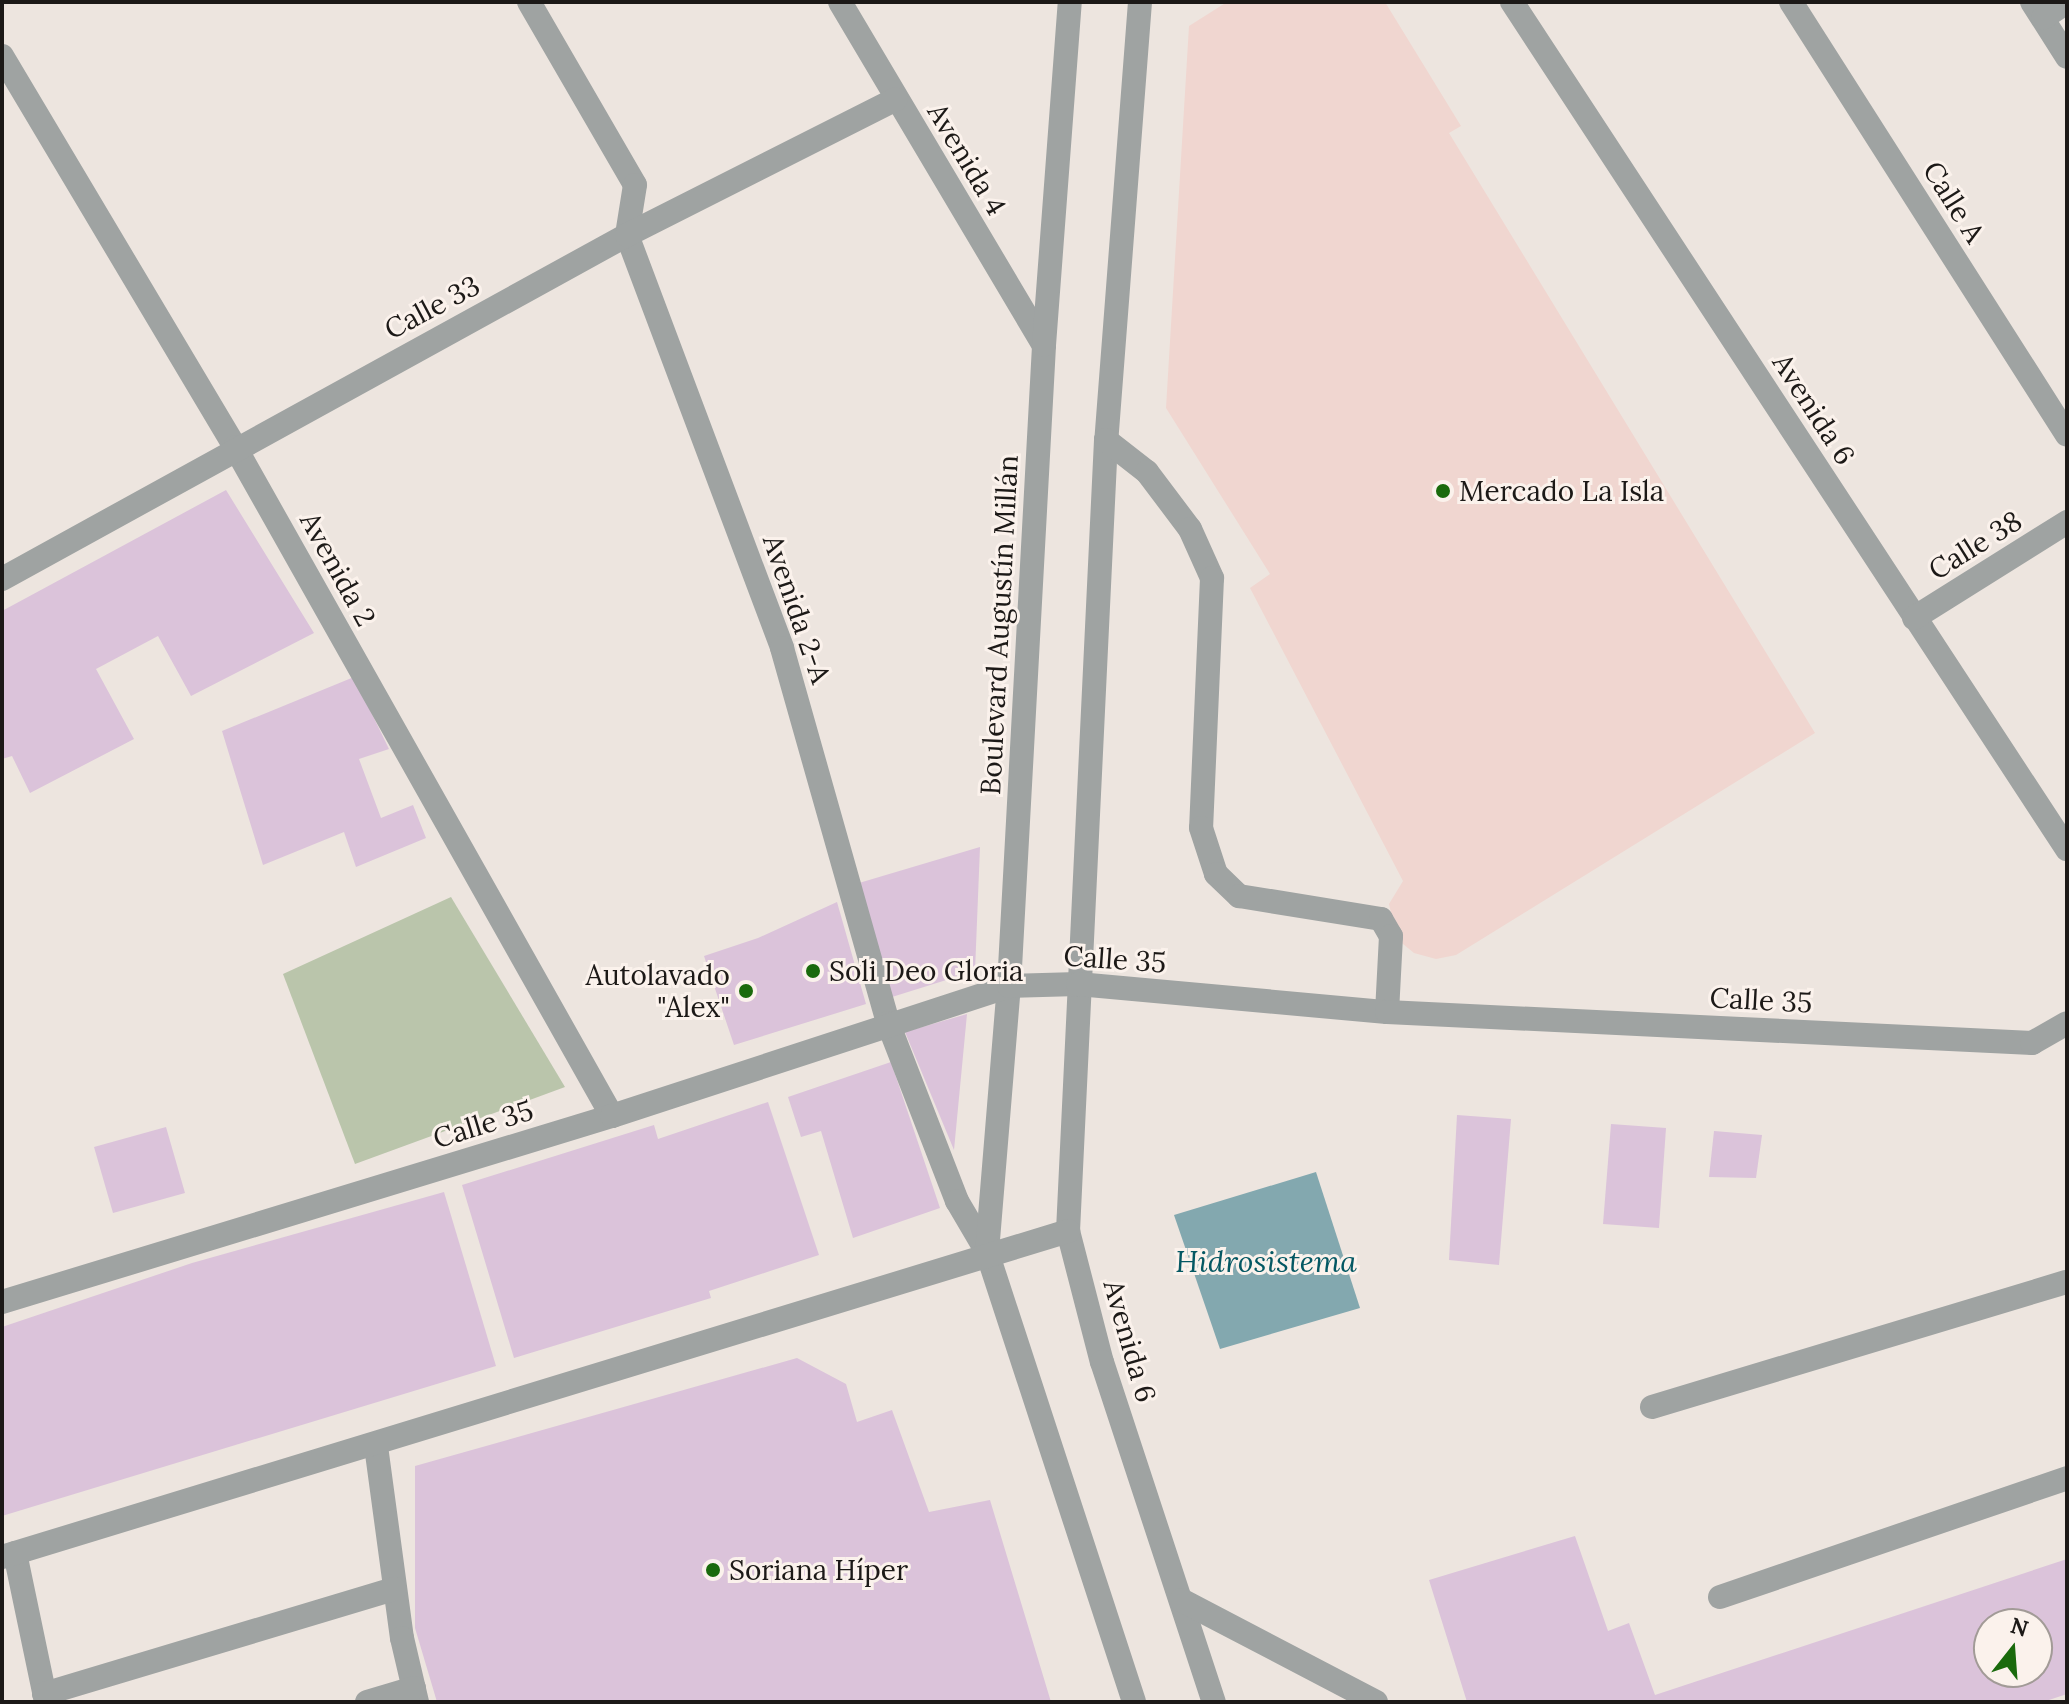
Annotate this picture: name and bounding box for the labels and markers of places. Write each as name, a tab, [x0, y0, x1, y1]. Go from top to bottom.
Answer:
place label: Mercado La Isla	[1459, 474, 1664, 508]
marker: Mercado La Isla	[1434, 482, 1452, 500]
place label: Soli Deo Gloria	[829, 954, 1023, 988]
place label: Autolavado "Alex"	[585, 958, 730, 1024]
marker: Soli Deo Gloria	[804, 962, 822, 980]
marker: Autolavado "Alex"	[737, 982, 755, 1000]
place label: Soriana Híper	[729, 1553, 908, 1587]
marker: Soriana Híper	[704, 1561, 722, 1579]

